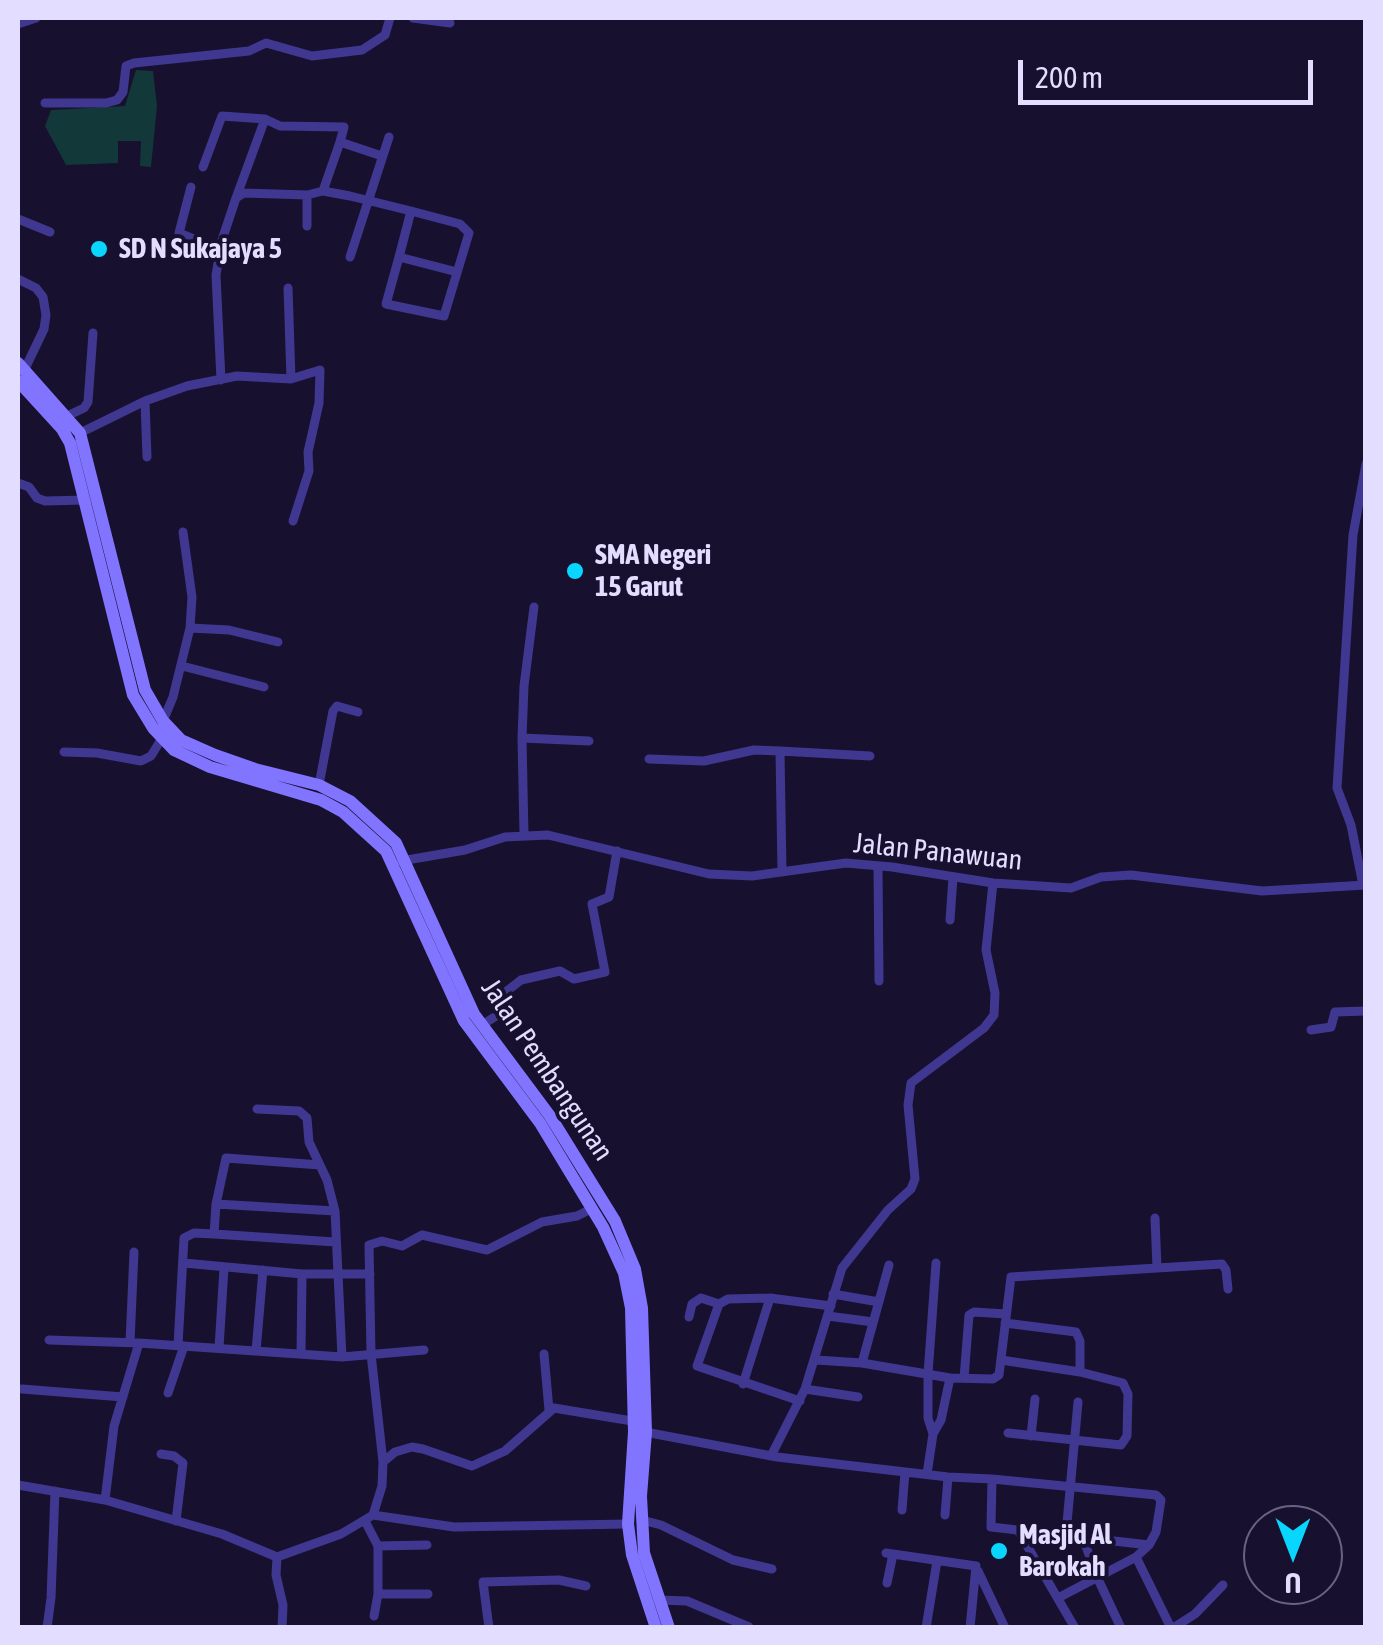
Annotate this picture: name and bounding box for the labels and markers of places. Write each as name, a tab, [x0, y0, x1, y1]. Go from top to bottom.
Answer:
place label: SD N Sukajaya 5	[119, 232, 282, 266]
marker: SD N Sukajaya 5	[88, 238, 110, 260]
place label: SMA Negeri 15 Garut	[595, 538, 711, 604]
marker: SMA Negeri 15 Garut	[564, 560, 586, 582]
place label: Masjid Al Barokah	[1019, 1518, 1112, 1584]
marker: Masjid Al Barokah	[988, 1540, 1010, 1562]

